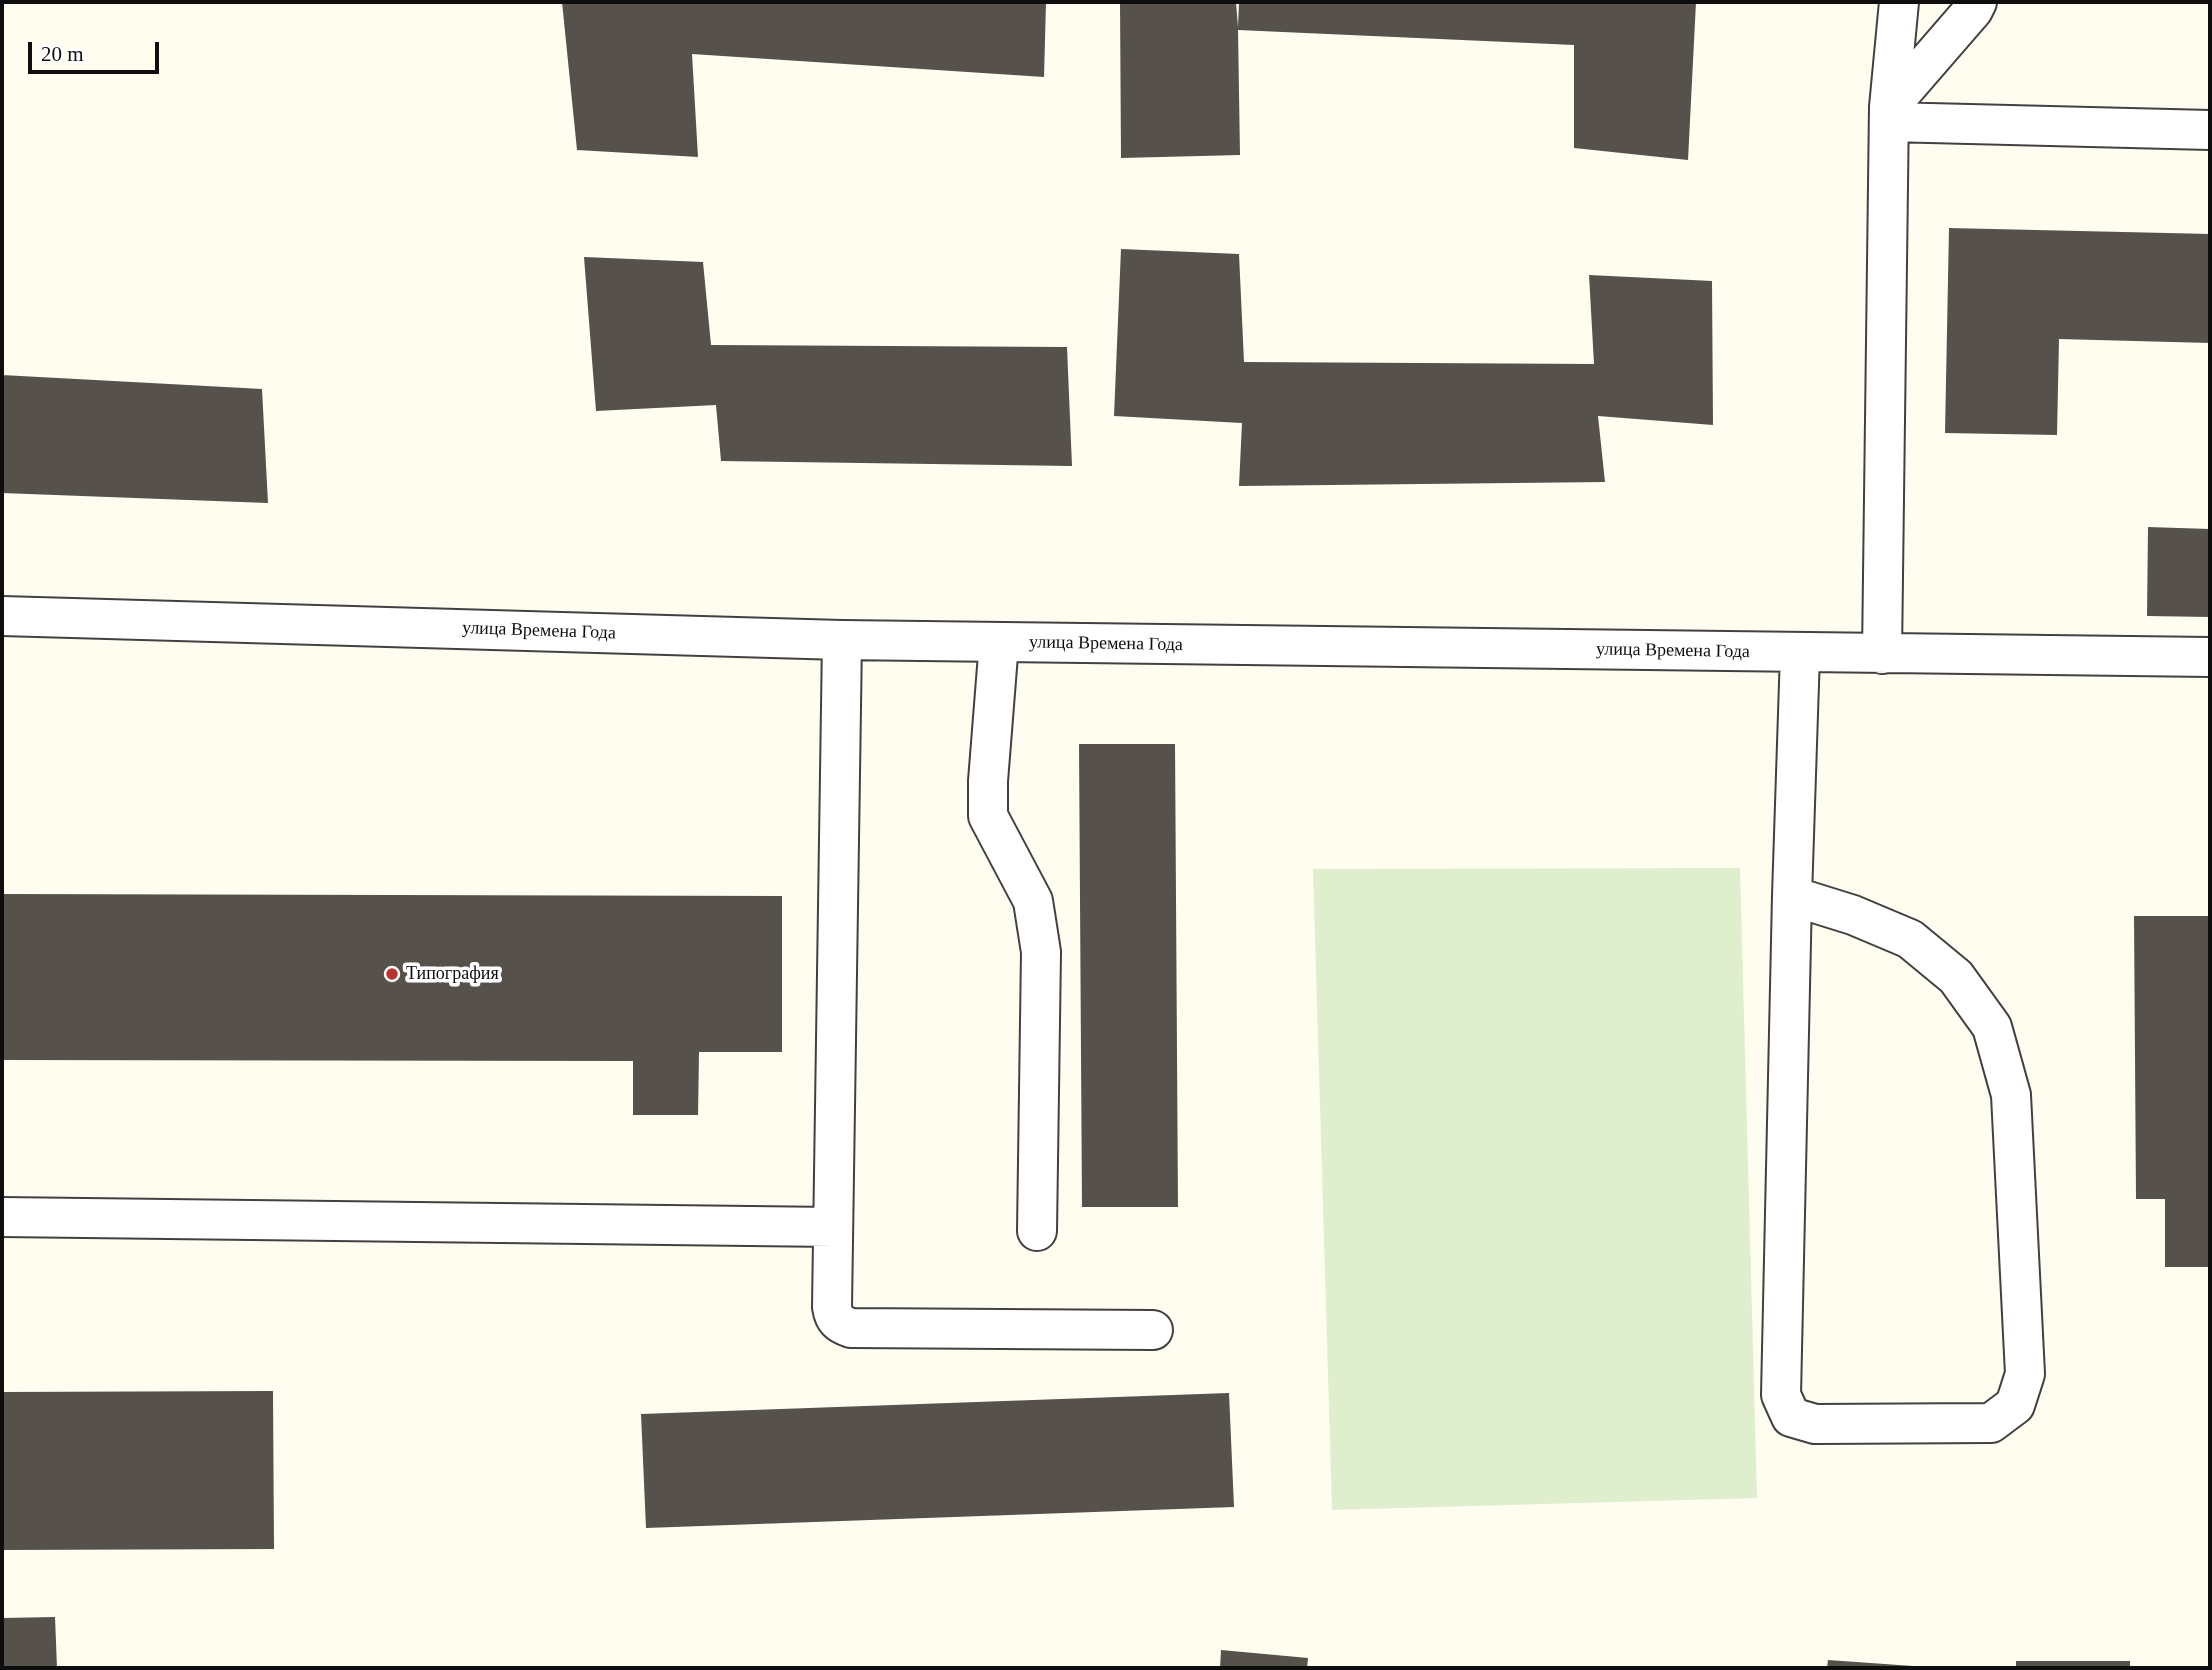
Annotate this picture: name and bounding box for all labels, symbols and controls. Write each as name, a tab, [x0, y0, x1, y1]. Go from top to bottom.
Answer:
scale bar	[32, 28, 163, 72]
text: 20 m	[41, 42, 84, 66]
street label: улица Времена Года	[462, 618, 616, 644]
street label: улица Времена Года	[1029, 632, 1183, 656]
street label: улица Времена Года	[1596, 639, 1750, 663]
place label: Типография	[406, 963, 499, 985]
marker: Типография	[384, 966, 400, 982]

